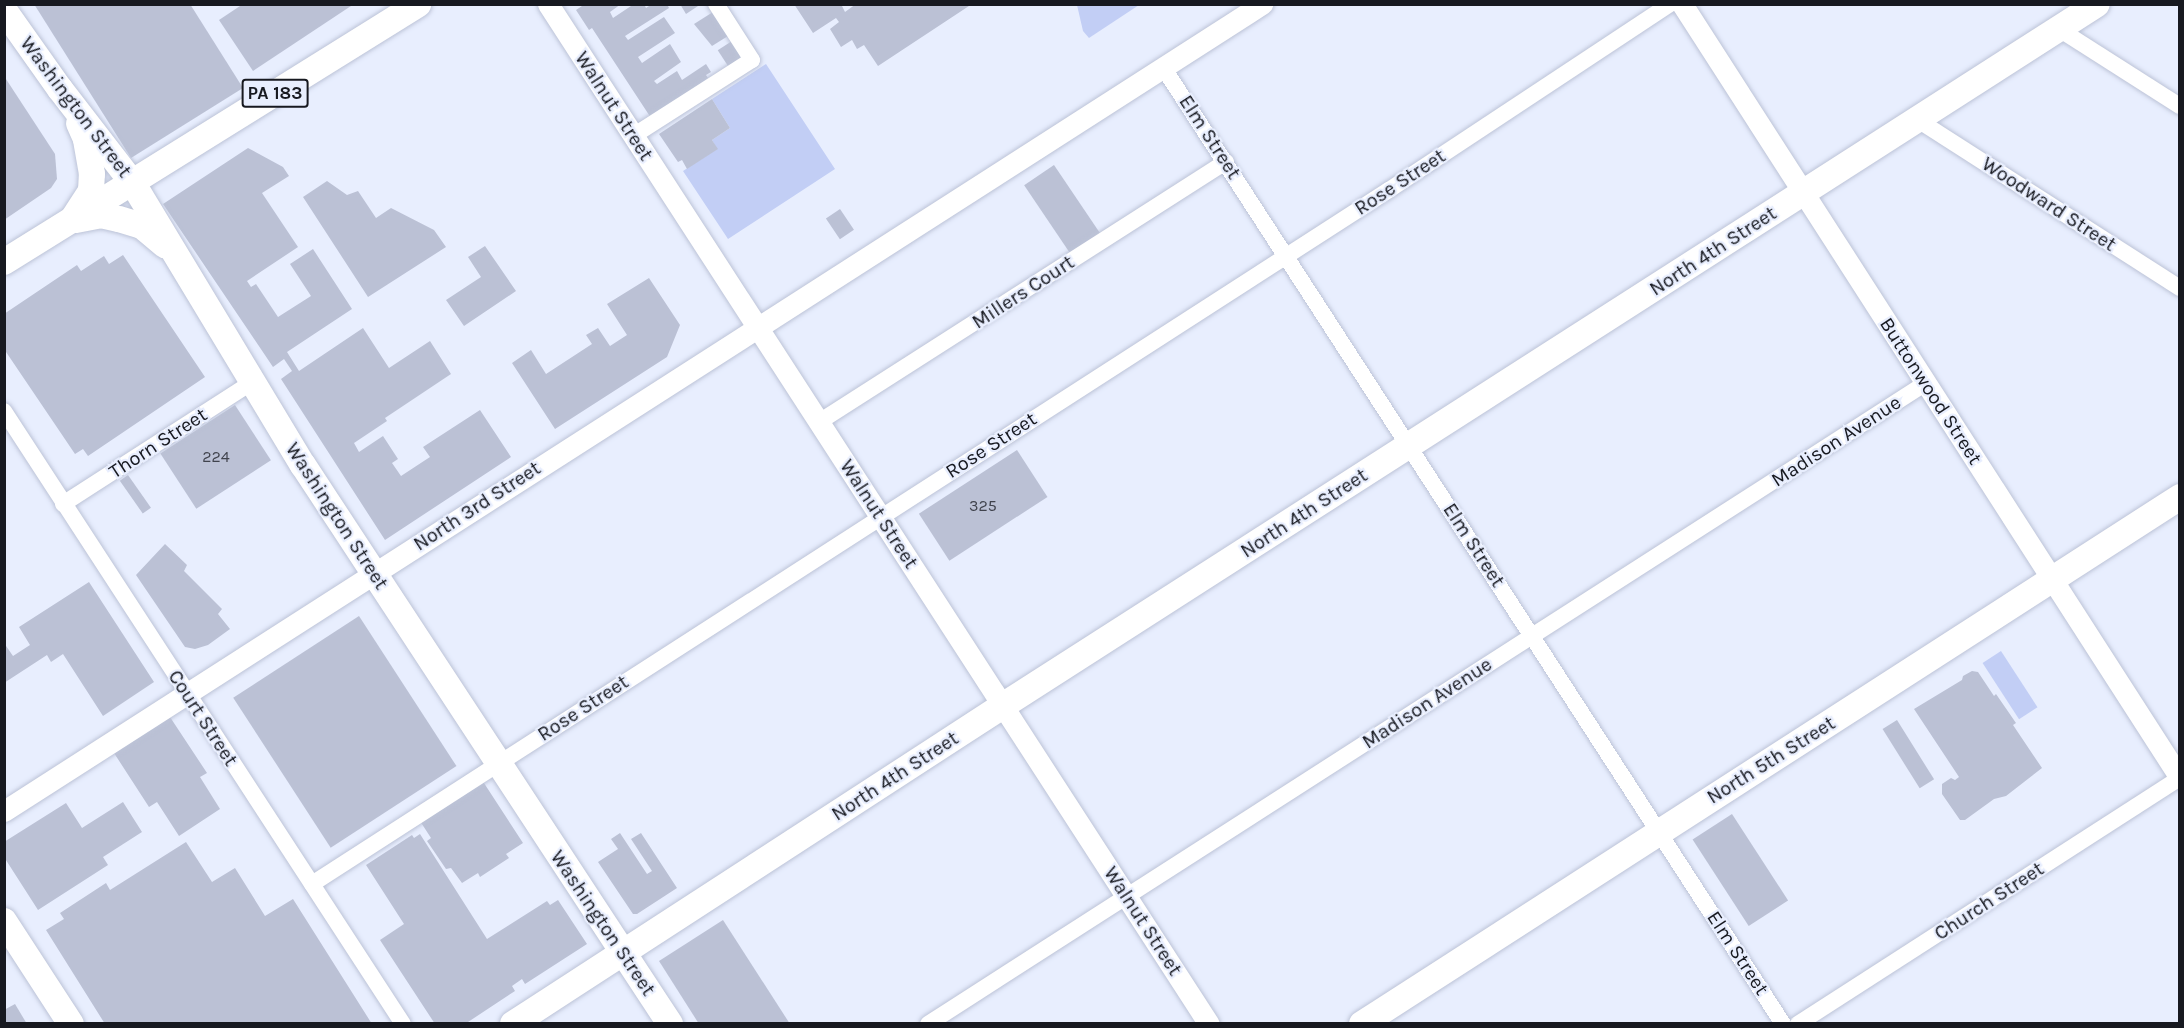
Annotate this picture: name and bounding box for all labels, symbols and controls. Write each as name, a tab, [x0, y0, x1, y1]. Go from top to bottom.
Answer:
street label: Washington Street	[15, 32, 137, 182]
street label: Walnut Street	[570, 47, 658, 165]
road number: PA 183	[240, 78, 310, 108]
street label: Elm Street	[1174, 91, 1246, 183]
street label: Rose Street	[1350, 144, 1450, 220]
street label: Woodward Street	[1977, 152, 2121, 256]
street label: North 4th Street	[1645, 201, 1781, 301]
street label: Millers Court	[967, 250, 1079, 334]
street label: Buttonwood Street	[1875, 313, 1987, 469]
street label: Madison Avenue	[1767, 390, 1905, 492]
street label: Thorn Street	[105, 402, 211, 484]
street label: Rose Street	[941, 407, 1041, 483]
street label: Washington Street	[281, 438, 393, 594]
house number: 224	[202, 447, 230, 467]
street label: Walnut Street	[835, 455, 923, 573]
street label: North 3rd Street	[409, 456, 545, 556]
street label: North 4th Street	[1236, 463, 1372, 563]
house number: 325	[969, 496, 997, 516]
street label: Elm Street	[1438, 499, 1510, 591]
street label: Madison Avenue	[1358, 652, 1496, 754]
street label: Court Street	[163, 665, 243, 771]
street label: Rose Street	[533, 670, 633, 746]
street label: North 5th Street	[1702, 711, 1840, 809]
street label: North 4th Street	[827, 726, 963, 826]
street label: Washington Street	[545, 846, 661, 1000]
street label: Church Street	[1930, 857, 2048, 945]
street label: Walnut Street	[1099, 862, 1187, 980]
street label: Elm Street	[1702, 907, 1774, 999]

